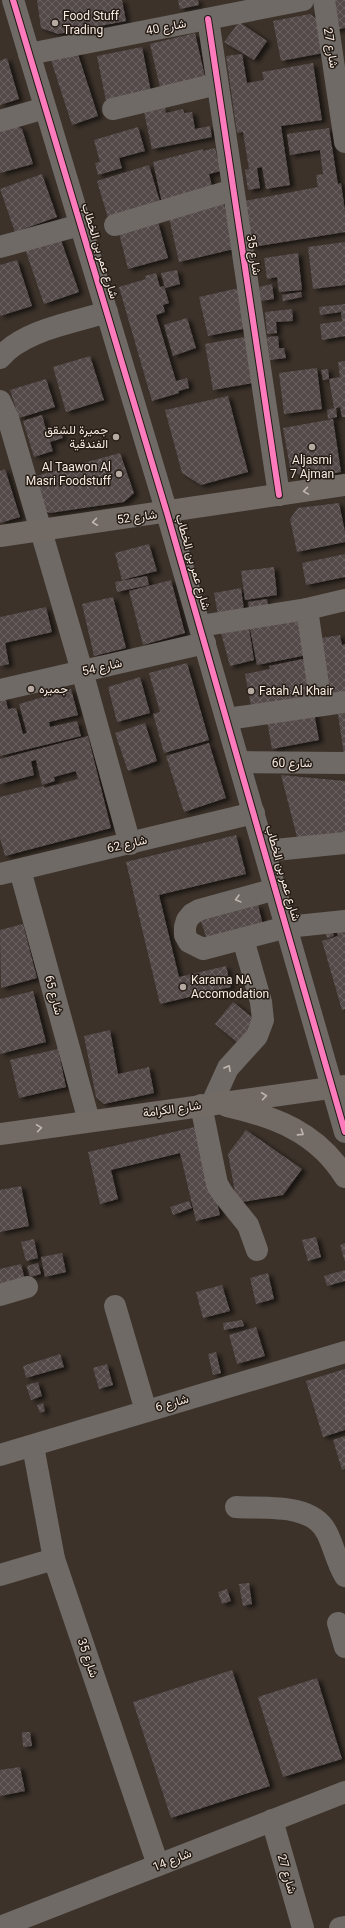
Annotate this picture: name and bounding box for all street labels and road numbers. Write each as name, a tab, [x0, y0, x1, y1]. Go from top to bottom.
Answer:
street label: شارع 40	[145, 16, 188, 40]
street label: شارع 27	[319, 27, 341, 69]
street label: شارع عمر بن الخطاب	[77, 202, 121, 301]
street label: شارع 35	[242, 234, 264, 276]
street label: شارع 52	[116, 507, 158, 529]
street label: شارع عمر بن الخطاب	[171, 512, 213, 612]
street label: شارع 54	[81, 656, 124, 680]
street label: شارع 60	[272, 756, 312, 772]
street label: شارع عمر بن الخطاب	[261, 823, 303, 923]
street label: شارع 62	[106, 833, 149, 857]
street label: شارع 65	[40, 974, 66, 1017]
street label: شارع الكرامة	[142, 1098, 202, 1122]
street label: شارع 6	[154, 1392, 191, 1416]
street label: شارع 35	[73, 1637, 101, 1680]
street label: شارع 14	[151, 1846, 194, 1876]
street label: شارع 27	[273, 1853, 299, 1896]

